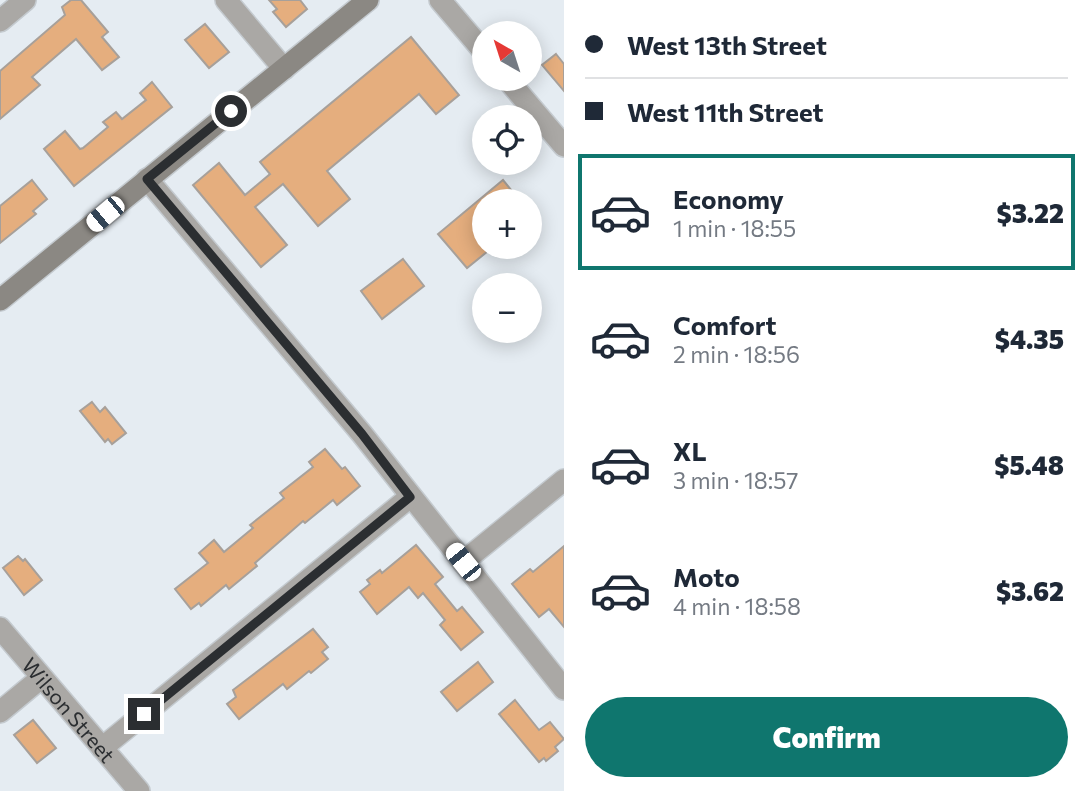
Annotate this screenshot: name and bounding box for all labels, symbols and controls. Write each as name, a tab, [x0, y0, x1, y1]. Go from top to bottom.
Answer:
north arrow	[472, 21, 542, 91]
map controls	[472, 21, 542, 343]
text: West 13th Street	[627, 29, 827, 60]
route start	[215, 95, 247, 127]
text: West 11th Street	[627, 96, 824, 127]
button: locate	[472, 105, 542, 175]
icon: car	[589, 181, 652, 244]
text: Economy	[673, 183, 784, 214]
button: +	[472, 189, 542, 259]
car	[83, 192, 128, 236]
text: $3.22	[997, 197, 1064, 228]
text: 1 min · 18:55	[673, 214, 796, 242]
button: −	[472, 273, 542, 343]
icon: car	[589, 307, 652, 370]
text: Comfort	[673, 309, 776, 340]
text: $4.35	[995, 323, 1064, 354]
text: 2 min · 18:56	[673, 340, 800, 368]
icon: car	[589, 433, 652, 496]
text: XL	[673, 435, 707, 466]
text: $5.48	[994, 449, 1064, 480]
text: 3 min · 18:57	[673, 466, 799, 494]
car	[442, 539, 485, 585]
icon: car	[589, 559, 652, 622]
text: Moto	[673, 561, 740, 592]
text: $3.62	[996, 575, 1064, 606]
text: 4 min · 18:58	[673, 592, 801, 620]
street label: Wilson Street	[18, 652, 121, 767]
button: Confirm	[585, 697, 1068, 777]
route end	[128, 698, 160, 730]

